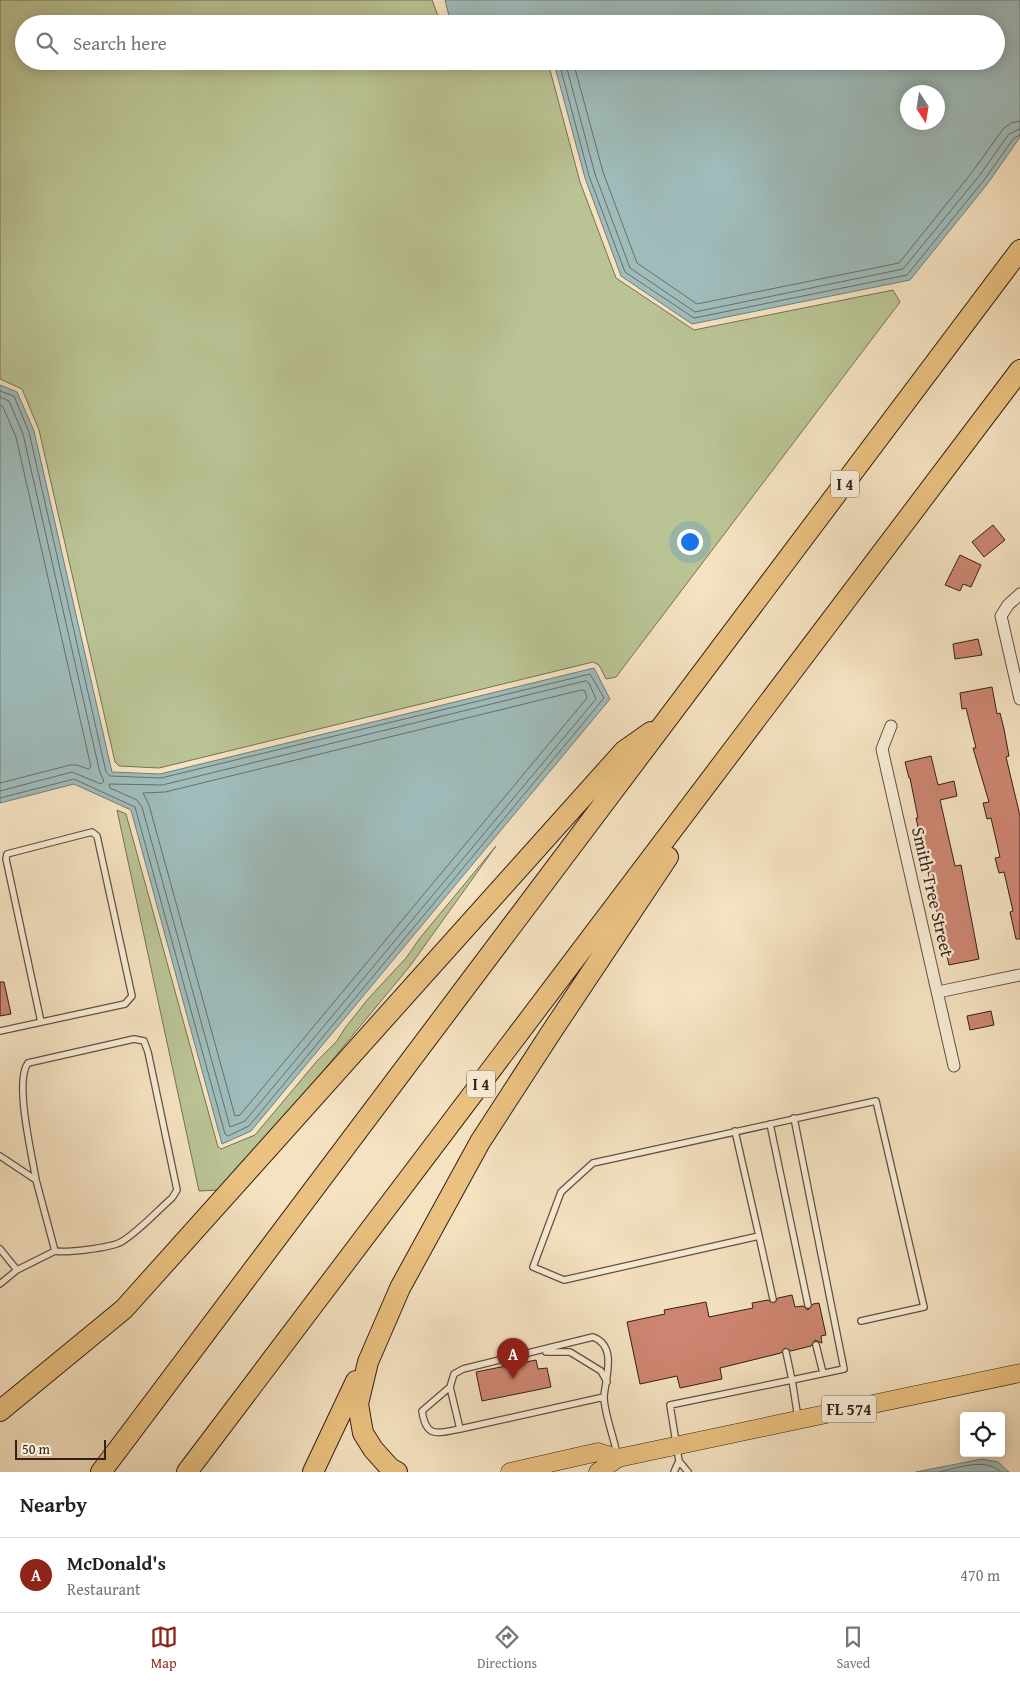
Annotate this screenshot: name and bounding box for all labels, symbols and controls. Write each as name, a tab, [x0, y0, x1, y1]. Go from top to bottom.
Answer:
search box	[15, 15, 1005, 70]
icon: search	[33, 29, 61, 57]
text: Search here	[73, 29, 167, 57]
north arrow	[900, 85, 945, 130]
road number: I 4	[831, 470, 859, 498]
your location	[677, 529, 703, 555]
street label: Smith Tree Street	[905, 824, 961, 960]
road number: I 4	[467, 1070, 495, 1098]
pin: A	[497, 1338, 529, 1379]
road number: FL 574	[822, 1396, 876, 1422]
map controls	[960, 1412, 1005, 1457]
button: locate	[960, 1412, 1005, 1457]
scale bar	[15, 1437, 106, 1460]
text: 50 m	[22, 1439, 50, 1459]
text: Nearby	[20, 1489, 87, 1520]
text: McDonald's	[67, 1549, 166, 1577]
text: A	[31, 1563, 41, 1587]
text: 470 m	[960, 1563, 1000, 1587]
text: Restaurant	[67, 1577, 141, 1601]
tab: Map	[150, 1623, 178, 1673]
tab: Directions	[477, 1623, 537, 1673]
tab: Saved	[836, 1623, 870, 1673]

